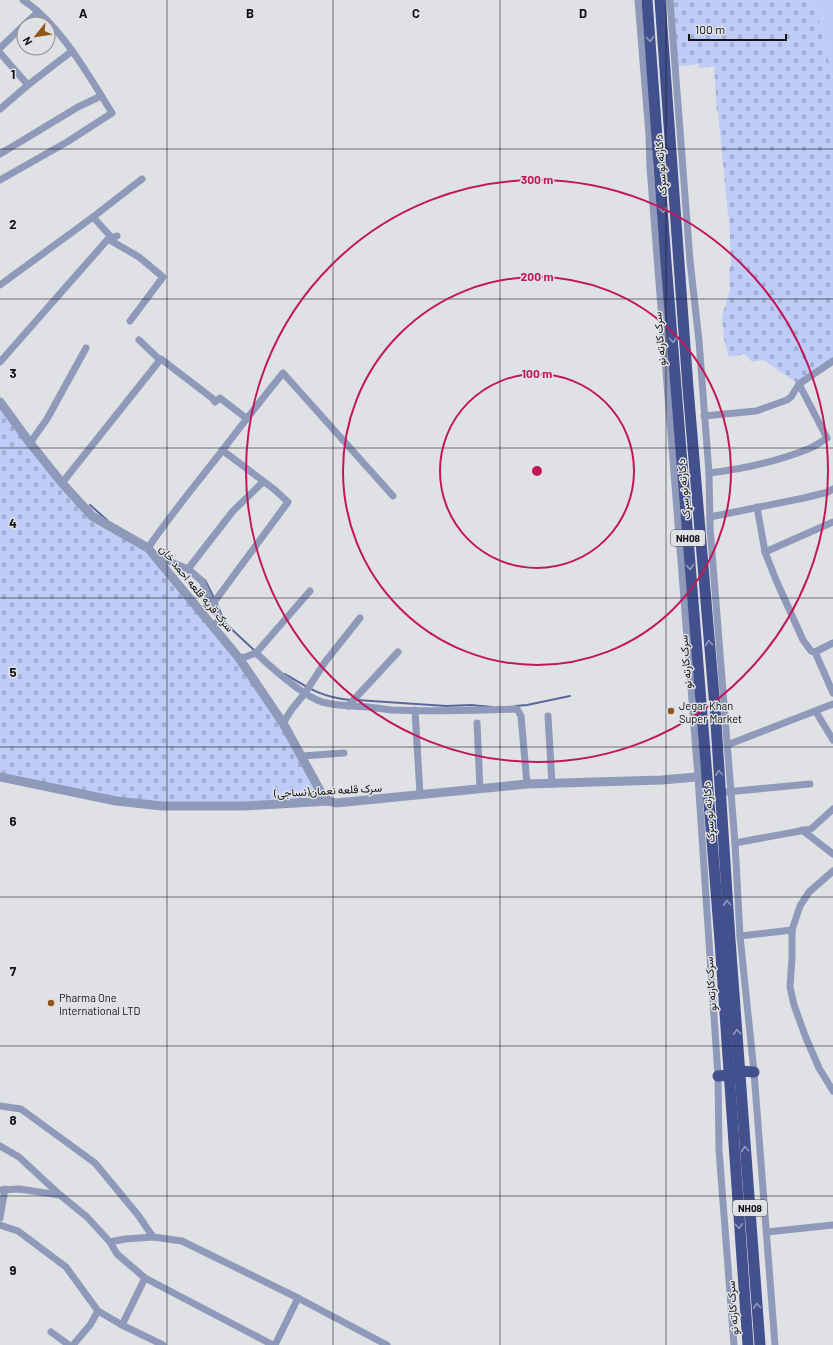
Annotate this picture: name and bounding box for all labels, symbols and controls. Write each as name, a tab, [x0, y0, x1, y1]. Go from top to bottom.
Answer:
text: A	[79, 5, 88, 21]
text: B	[246, 5, 254, 21]
text: C	[412, 5, 420, 21]
text: D	[579, 5, 587, 21]
north arrow	[16, 16, 56, 56]
scale bar	[689, 16, 786, 42]
text: 100 m	[695, 22, 725, 36]
text: N	[19, 35, 34, 48]
one-way arrow	[646, 36, 655, 42]
text: 1	[11, 66, 15, 82]
street label: د کارته نو سړک	[651, 134, 671, 196]
text: 300 m	[521, 172, 553, 186]
one-way arrow	[658, 207, 667, 213]
text: 2	[9, 216, 17, 232]
text: 200 m	[521, 269, 553, 283]
street label: سرک کارته نو	[650, 311, 669, 367]
one-way arrow	[668, 337, 677, 343]
text: 3	[9, 365, 17, 381]
text: 100 m	[522, 366, 552, 380]
street label: د کارته نو سړک	[674, 458, 694, 520]
centre of rings	[530, 464, 544, 478]
text: 4	[9, 515, 17, 531]
road number: NH08	[671, 530, 705, 546]
street label: سرک قریه قلعه احمد خان	[156, 542, 237, 635]
one-way arrow	[686, 564, 695, 570]
street label: سرک کارته نو	[676, 634, 695, 690]
one-way arrow	[705, 640, 714, 646]
text: 5	[9, 664, 17, 680]
place label: Jegar Khan Super Market	[679, 699, 742, 725]
marker: Jegar Khan Super Market	[666, 706, 676, 716]
one-way arrow	[714, 770, 723, 776]
street label: سرک قلعه نعمان(نساجی)	[273, 781, 383, 800]
street label: د کارته نو سړک	[699, 781, 719, 843]
text: 6	[10, 813, 17, 829]
one-way arrow	[723, 900, 732, 906]
street label: سرک کارته نو	[702, 956, 719, 1011]
text: 7	[10, 963, 17, 979]
place label: Pharma One International LTD	[59, 991, 141, 1017]
marker: Pharma One International LTD	[46, 998, 56, 1008]
one-way arrow	[733, 1029, 742, 1035]
text: 8	[9, 1112, 17, 1128]
one-way arrow	[741, 1146, 750, 1152]
road number: NH08	[733, 1200, 767, 1216]
one-way arrow	[735, 1223, 744, 1229]
text: 9	[10, 1262, 17, 1278]
street label: سرک کارته نو	[724, 1280, 741, 1335]
one-way arrow	[752, 1303, 761, 1309]

